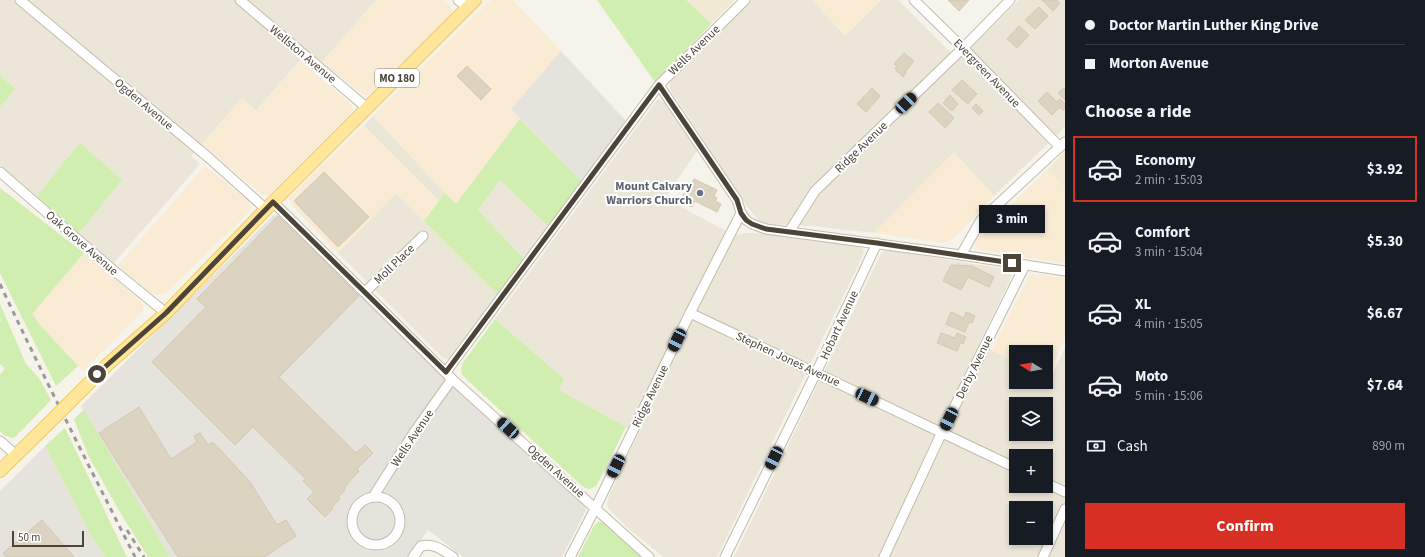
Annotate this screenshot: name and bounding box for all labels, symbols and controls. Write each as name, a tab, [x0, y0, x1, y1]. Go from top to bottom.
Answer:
text: Doctor Martin Luther King Drive	[1109, 15, 1319, 36]
street label: Wellston Avenue	[266, 21, 340, 87]
street label: Wells Avenue	[665, 21, 724, 79]
street label: Evergreen Avenue	[949, 35, 1024, 112]
text: Morton Avenue	[1109, 53, 1209, 74]
road number: MO 180	[375, 69, 419, 87]
street label: Ogden Avenue	[110, 75, 177, 134]
car	[893, 90, 919, 116]
text: Choose a ride	[1085, 99, 1191, 124]
street label: Ridge Avenue	[831, 118, 892, 177]
text: Economy	[1135, 150, 1196, 171]
icon: car	[1087, 151, 1123, 187]
text: $3.92	[1367, 159, 1403, 180]
text: 2 min · 15:03	[1135, 171, 1203, 189]
place label: Mount Calvary Warriors Church	[606, 178, 693, 209]
marker: Mount Calvary Warriors Church	[695, 188, 705, 198]
callout: 3 min	[979, 205, 1045, 233]
street label: Oak Grove Avenue	[42, 207, 122, 280]
text: 3 min	[996, 210, 1028, 228]
text: Comfort	[1135, 222, 1190, 243]
icon: car	[1087, 223, 1123, 259]
text: $5.30	[1367, 231, 1403, 252]
street label: Moll Place	[370, 241, 419, 288]
text: 3 min · 15:04	[1135, 243, 1203, 261]
route end	[1003, 254, 1021, 272]
street label: Hobart Avenue	[816, 288, 863, 363]
text: XL	[1135, 294, 1151, 315]
icon: car	[1087, 295, 1123, 331]
text: $6.67	[1367, 303, 1403, 324]
text: 4 min · 15:05	[1135, 315, 1203, 333]
car	[666, 327, 688, 353]
street label: Stephen Jones Avenue	[733, 328, 843, 391]
street label: Derby Avenue	[952, 332, 997, 402]
north arrow	[1009, 345, 1053, 389]
map controls	[1009, 345, 1053, 545]
street label: Ridge Avenue	[628, 362, 673, 430]
route start	[88, 365, 106, 383]
text: Moto	[1135, 366, 1168, 387]
icon: car	[1087, 367, 1123, 403]
text: $7.64	[1367, 375, 1403, 396]
car	[854, 386, 880, 408]
text: 5 min · 15:06	[1135, 387, 1203, 405]
button: layers	[1009, 397, 1053, 441]
street label: Wells Avenue	[387, 406, 438, 470]
car	[938, 406, 960, 432]
car	[495, 416, 521, 440]
icon: cash	[1085, 435, 1107, 457]
text: Cash	[1117, 436, 1148, 457]
text: 890 m	[1372, 437, 1405, 455]
street label: Ogden Avenue	[523, 441, 588, 502]
car	[763, 445, 785, 471]
button: +	[1009, 449, 1053, 493]
car	[605, 453, 627, 479]
button: −	[1009, 501, 1053, 545]
button: Confirm	[1085, 503, 1405, 549]
scale bar	[12, 529, 84, 548]
text: 50 m	[18, 530, 40, 545]

